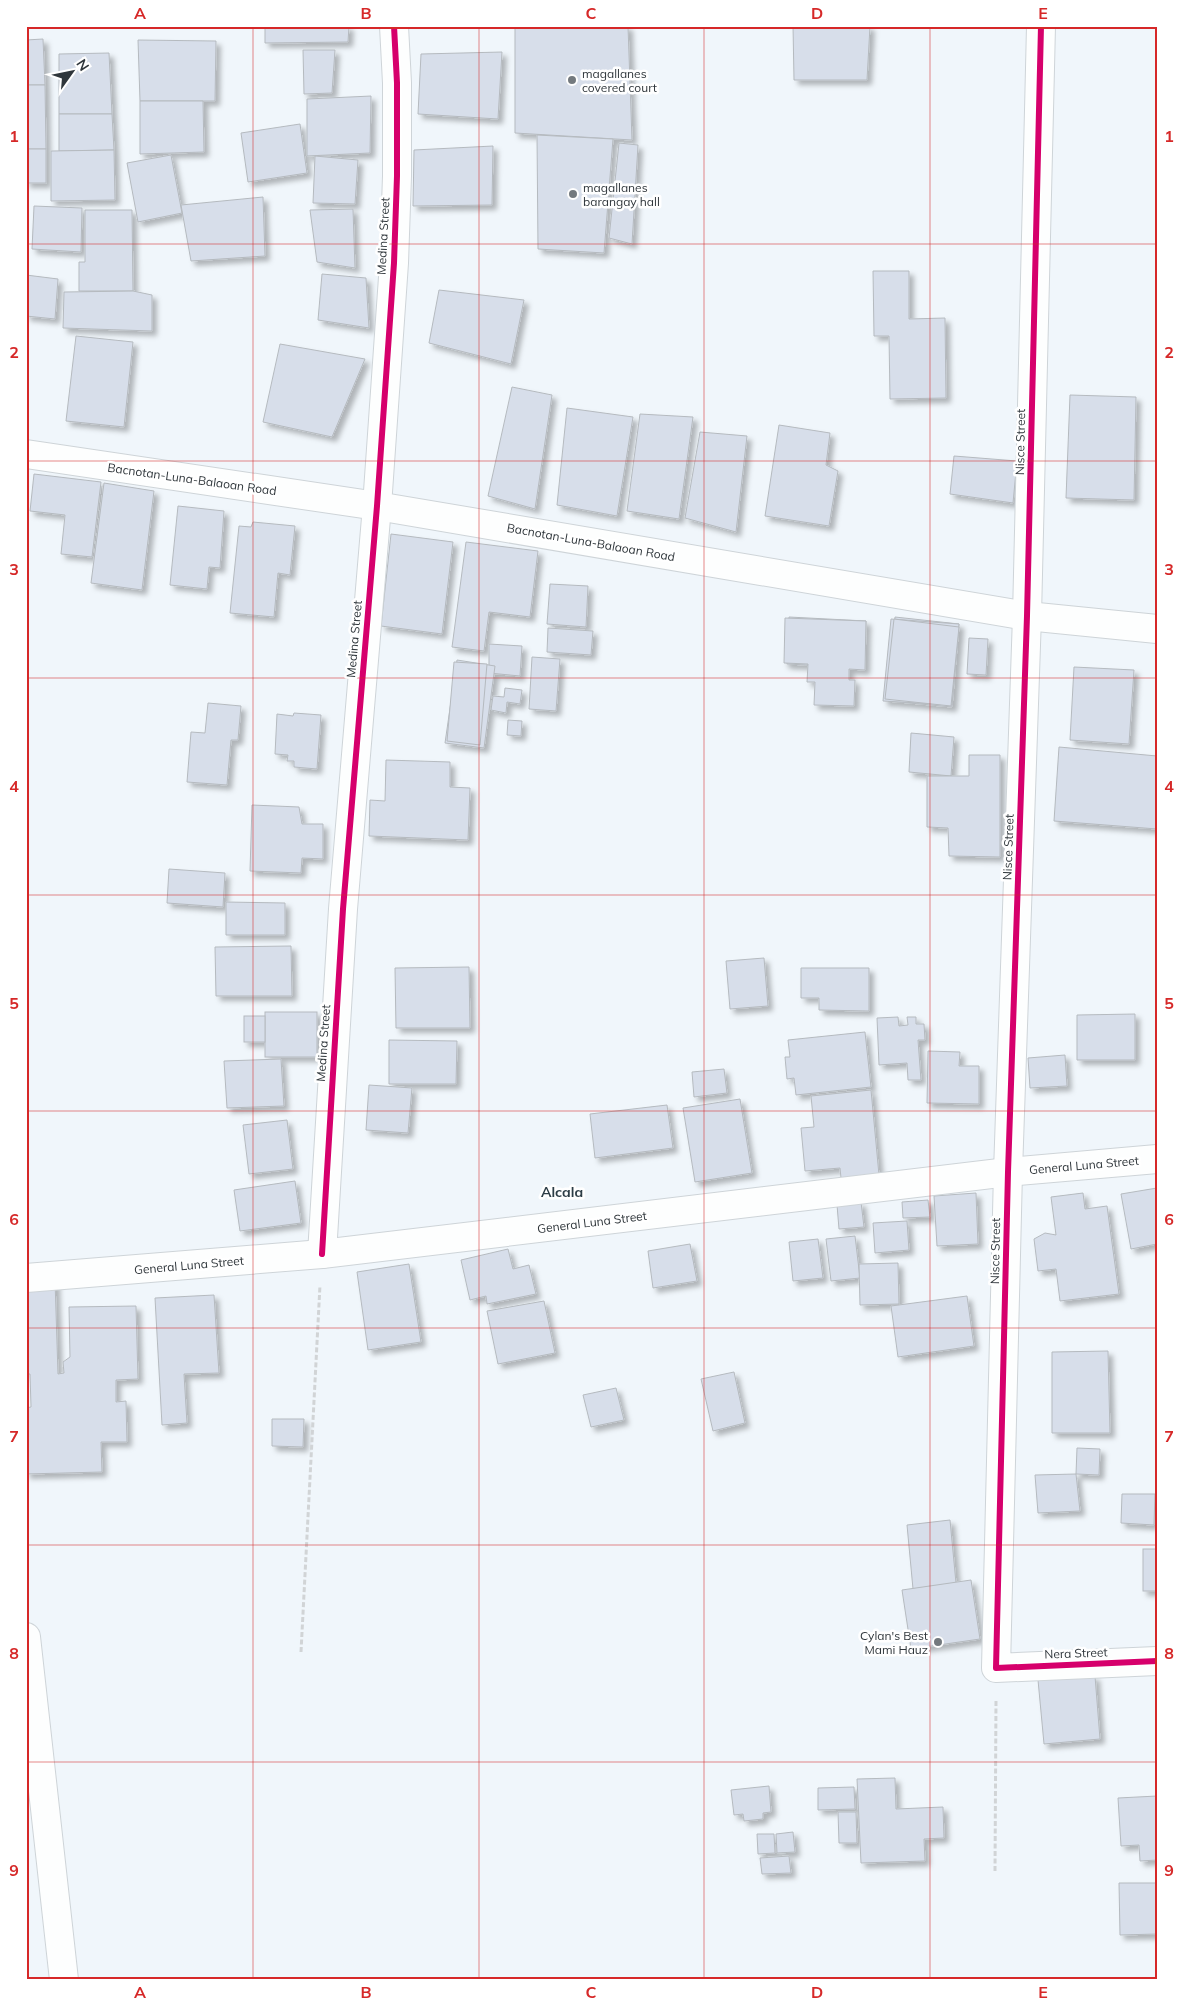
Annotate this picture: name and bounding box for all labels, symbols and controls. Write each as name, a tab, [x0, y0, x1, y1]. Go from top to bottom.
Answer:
text: A	[134, 3, 146, 23]
text: B	[360, 3, 372, 23]
text: C	[586, 3, 597, 23]
text: D	[811, 3, 823, 23]
text: E	[1038, 3, 1048, 23]
north arrow	[48, 48, 98, 98]
text: N	[72, 56, 93, 74]
place label: magallanes covered court	[582, 66, 657, 95]
marker: magallanes covered court	[566, 74, 578, 86]
text: 1	[9, 126, 19, 146]
text: 1	[1164, 126, 1174, 146]
place label: magallanes barangay hall	[583, 180, 660, 209]
marker: magallanes barangay hall	[567, 188, 579, 200]
street label: Medina Street	[373, 197, 393, 275]
text: 2	[9, 342, 19, 362]
text: 2	[1164, 342, 1174, 362]
street label: Nisce Street	[1012, 409, 1028, 475]
street label: Bacnotan-Luna-Balaoan Road	[107, 460, 277, 498]
street label: Bacnotan-Luna-Balaoan Road	[506, 520, 676, 564]
text: 3	[9, 559, 19, 579]
text: 3	[1164, 559, 1174, 579]
street label: Medina Street	[343, 600, 365, 678]
text: 4	[9, 776, 19, 796]
text: 4	[1164, 776, 1174, 796]
street label: Nisce Street	[999, 814, 1017, 880]
text: 5	[9, 993, 19, 1013]
text: 5	[1164, 993, 1174, 1013]
street label: Medina Street	[313, 1004, 333, 1082]
street label: General Luna Street	[1028, 1153, 1140, 1177]
district label: Alcala	[541, 1183, 583, 1201]
street label: General Luna Street	[536, 1208, 648, 1236]
text: 6	[9, 1209, 19, 1229]
text: 6	[1164, 1209, 1174, 1229]
street label: Nisce Street	[987, 1218, 1003, 1284]
street label: General Luna Street	[133, 1253, 245, 1277]
text: 7	[9, 1426, 19, 1446]
text: 7	[1164, 1426, 1174, 1446]
place label: Cylan's Best Mami Hauz	[860, 1628, 928, 1657]
marker: Cylan's Best Mami Hauz	[932, 1636, 944, 1648]
text: 8	[9, 1643, 19, 1663]
text: 8	[1164, 1643, 1174, 1663]
street label: Nera Street	[1044, 1644, 1108, 1662]
text: 9	[9, 1860, 19, 1880]
text: 9	[1164, 1860, 1174, 1880]
text: A	[134, 1982, 146, 2002]
text: B	[360, 1982, 372, 2002]
text: C	[586, 1982, 597, 2002]
text: D	[811, 1982, 823, 2002]
text: E	[1038, 1982, 1048, 2002]

